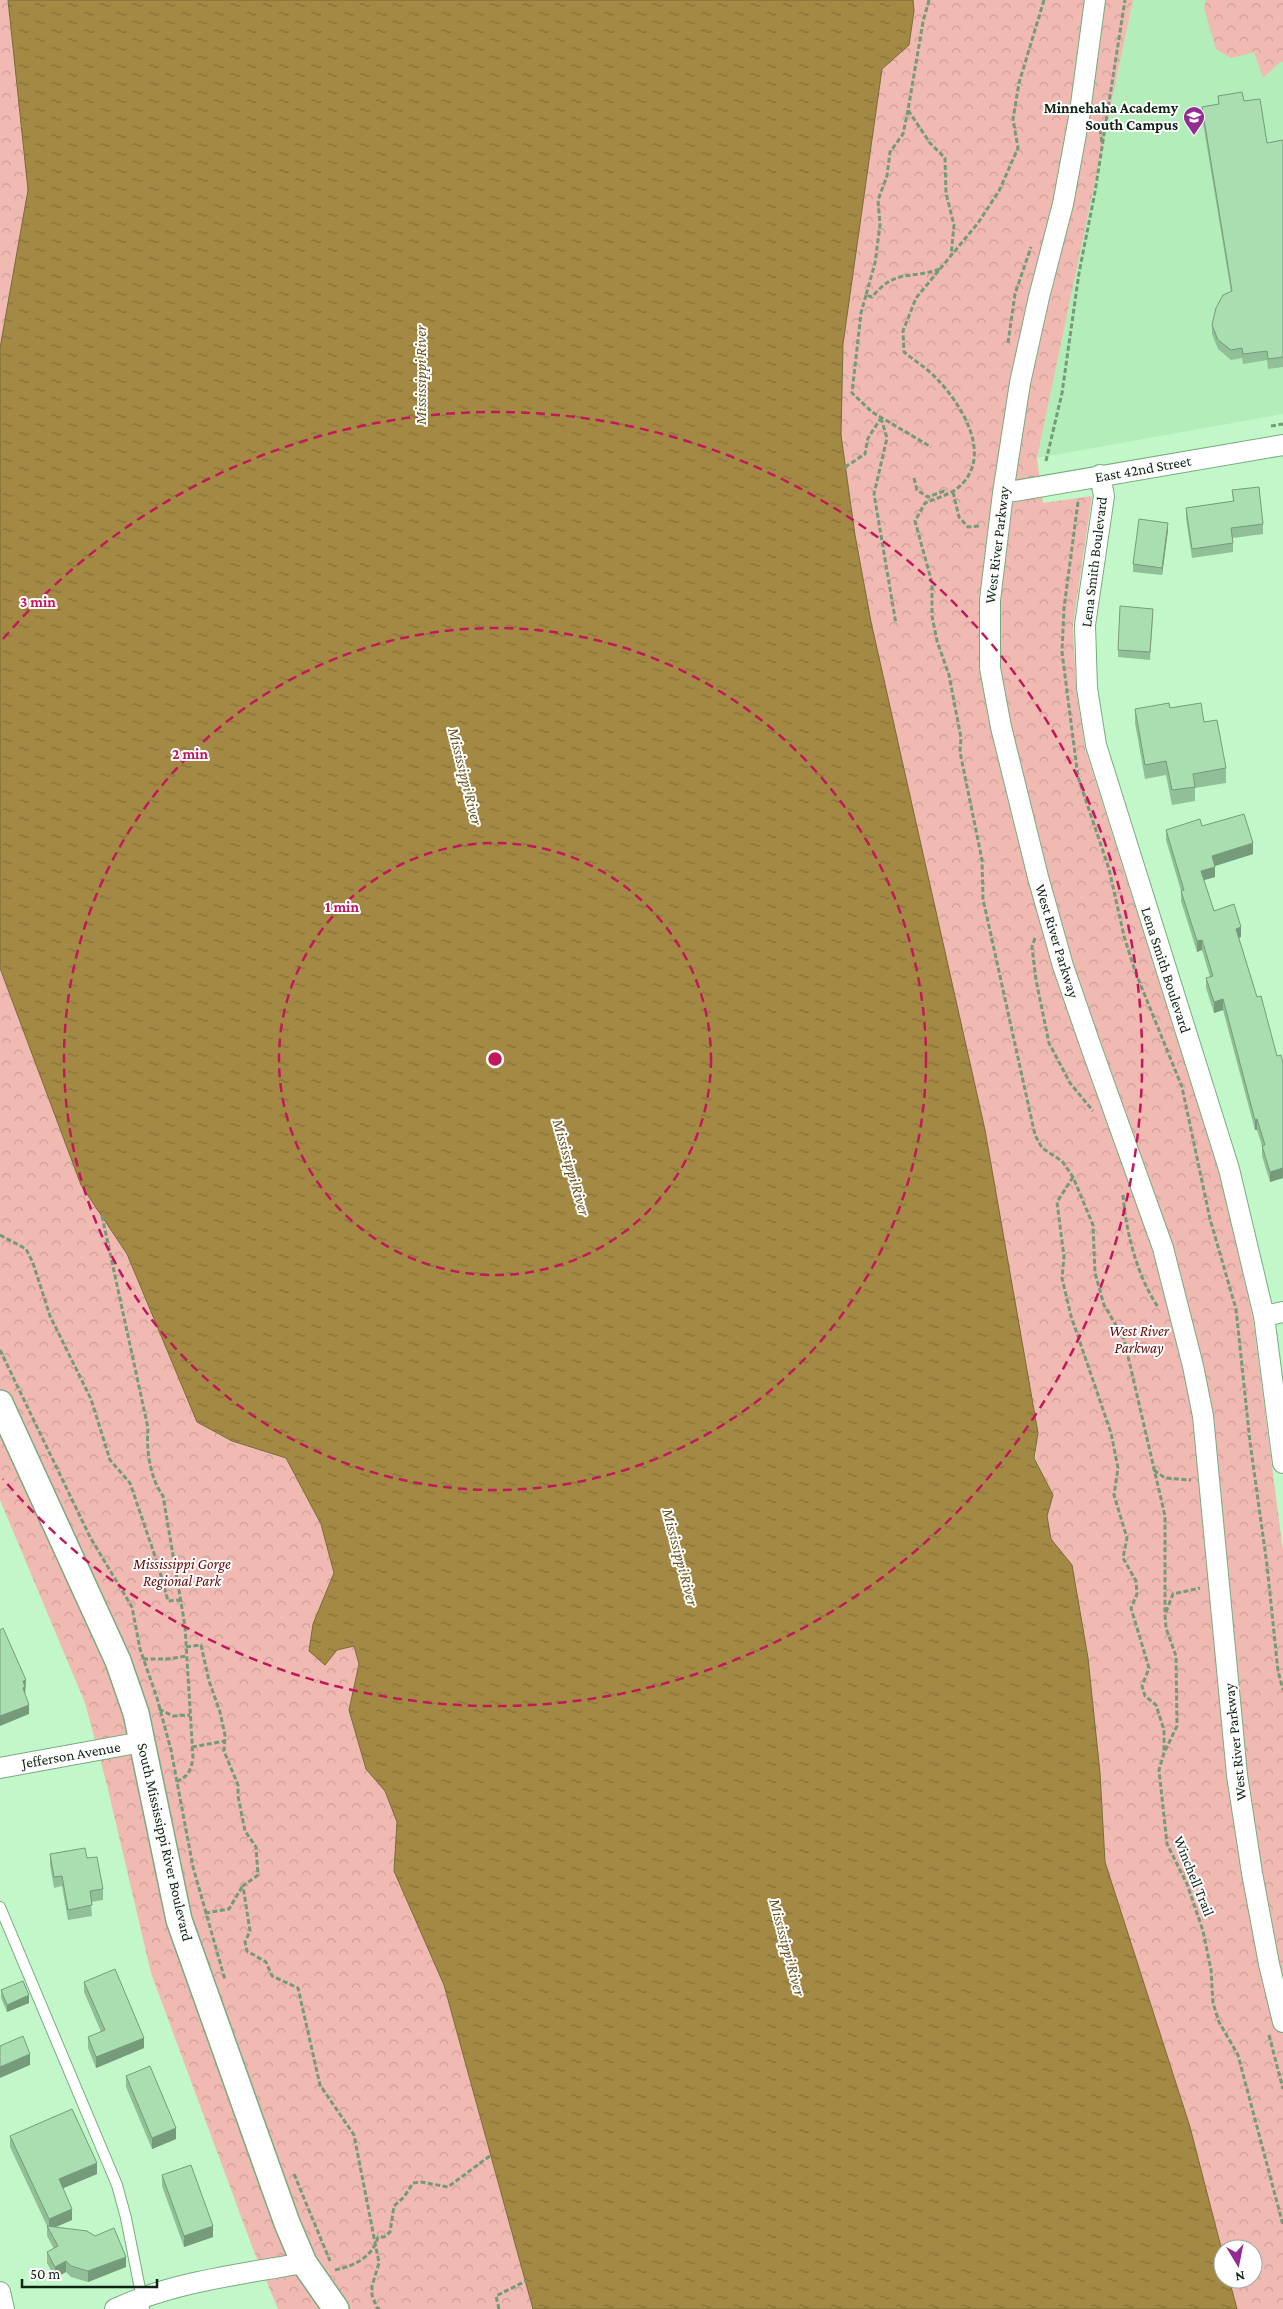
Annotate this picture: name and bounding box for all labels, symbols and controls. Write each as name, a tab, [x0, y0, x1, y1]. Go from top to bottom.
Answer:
place label: Minnehaha Academy South Campus	[1044, 100, 1179, 133]
school or university icon: Minnehaha Academy South Campus	[1182, 105, 1206, 136]
water label: Mississippi River	[412, 325, 430, 426]
street label: East 42nd Street	[1094, 452, 1193, 485]
street label: West River Parkway	[982, 485, 1013, 605]
street label: Lena Smith Boulevard	[1078, 496, 1110, 628]
text: 3 min	[20, 594, 56, 610]
water label: Mississippi River	[444, 725, 486, 827]
text: 2 min	[172, 746, 208, 762]
street label: West River Parkway	[1031, 882, 1082, 1000]
text: 1 min	[325, 899, 359, 915]
street label: Lena Smith Boulevard	[1138, 905, 1194, 1035]
centre of rings	[486, 1050, 504, 1068]
water label: Mississippi River	[548, 1116, 594, 1218]
park label: West River Parkway	[1109, 1323, 1170, 1357]
water label: Mississippi River	[658, 1506, 702, 1608]
park label: Mississippi Gorge Regional Park	[132, 1556, 231, 1590]
street label: West River Parkway	[1221, 1682, 1250, 1802]
street label: Jefferson Avenue	[18, 1738, 122, 1773]
street label: South Mississippi River Boulevard	[133, 1741, 196, 1943]
street label: Winchell Trail	[1171, 1834, 1217, 1918]
water label: Mississippi River	[765, 1896, 809, 1998]
north arrow	[1213, 2239, 1263, 2289]
scale bar	[22, 2256, 158, 2288]
text: 50 m	[30, 2266, 60, 2282]
text: N	[1234, 2268, 1246, 2286]

